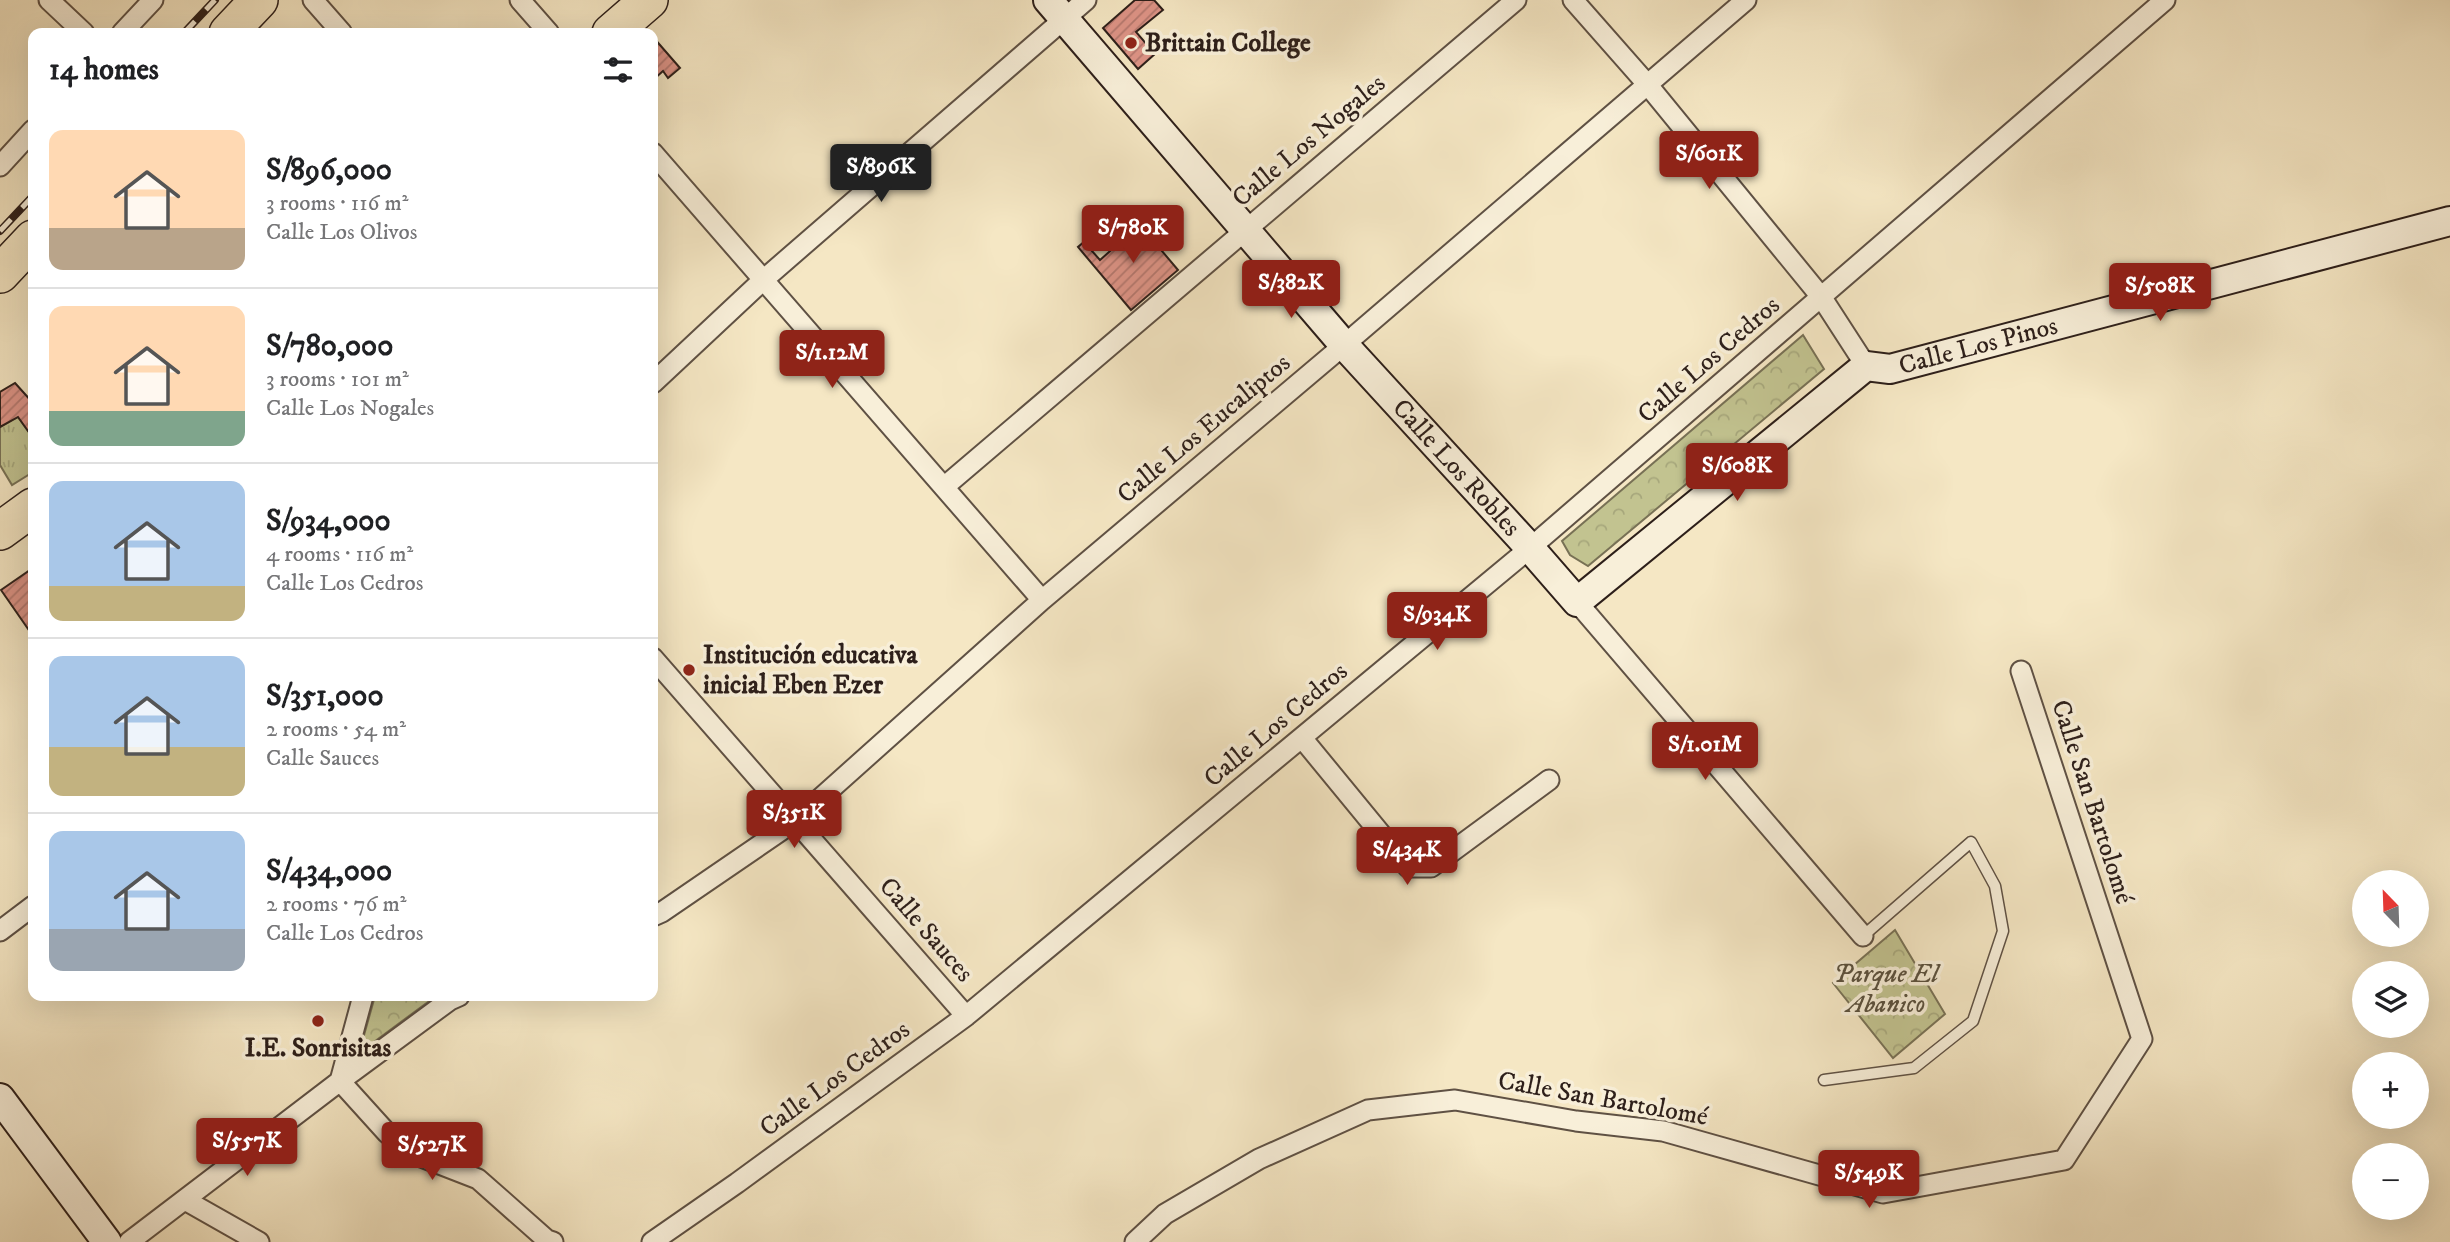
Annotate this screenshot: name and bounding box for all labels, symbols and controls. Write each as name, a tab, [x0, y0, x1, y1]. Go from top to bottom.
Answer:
place label: Brittain College	[1145, 27, 1311, 60]
marker: Brittain College	[1123, 35, 1139, 51]
icon: filters	[599, 51, 637, 89]
text: 14 homes	[49, 52, 159, 89]
street label: Calle Los Nogales	[1226, 67, 1392, 215]
pin: S/601K	[1652, 132, 1766, 191]
text: S/601K	[1675, 139, 1743, 168]
pin: S/896K	[824, 144, 938, 204]
text: S/896,000	[266, 152, 392, 189]
text: S/896K	[846, 152, 916, 181]
icon: home	[105, 158, 189, 242]
text: 3 rooms · 116 m²	[266, 189, 409, 218]
pin: S/780K	[1076, 205, 1190, 265]
text: S/780K	[1098, 213, 1168, 242]
text: Calle Los Olivos	[266, 218, 417, 247]
pin: S/382K	[1234, 260, 1348, 320]
pin: S/508K	[2103, 264, 2217, 323]
text: S/382K	[1258, 268, 1324, 297]
text: S/508K	[2125, 271, 2195, 300]
street label: Calle Los Cedros	[1631, 289, 1787, 431]
street label: Calle Los Pinos	[1895, 309, 2061, 382]
text: S/780,000	[266, 328, 393, 365]
pin: S/1.12M	[767, 330, 897, 390]
icon: home	[105, 334, 189, 418]
text: S/1.12M	[796, 338, 868, 367]
street label: Calle Los Eucaliptos	[1111, 347, 1297, 511]
text: 3 rooms · 101 m²	[266, 365, 409, 394]
street label: Calle Los Robles	[1385, 392, 1528, 543]
text: Calle Los Nogales	[266, 394, 434, 423]
pin: S/608K	[1680, 444, 1794, 503]
text: S/608K	[1702, 451, 1772, 480]
text: S/934,000	[266, 503, 391, 540]
icon: home	[105, 509, 189, 593]
text: 4 rooms · 116 m²	[266, 540, 413, 569]
text: Calle Los Cedros	[266, 569, 423, 598]
pin: S/934K	[1380, 592, 1494, 652]
text: S/934K	[1403, 600, 1471, 629]
place label: Institución educativa inicial Eben Ezer	[703, 639, 919, 702]
street label: Calle Los Cedros	[1197, 655, 1355, 795]
marker: Institución educativa inicial Eben Ezer	[681, 662, 697, 678]
text: S/351,000	[266, 678, 384, 715]
icon: home	[105, 684, 189, 768]
street label: Calle San Bartolomé	[2043, 696, 2141, 908]
text: 2 rooms · 54 m²	[266, 715, 406, 744]
pin: S/1.01M	[1640, 722, 1770, 782]
text: S/1.01M	[1668, 730, 1742, 759]
text: Calle Sauces	[266, 744, 379, 773]
pin: S/351K	[737, 790, 851, 850]
text: S/351K	[763, 798, 825, 827]
pin: S/434K	[1350, 828, 1464, 887]
text: S/434K	[1373, 835, 1441, 864]
text: S/434,000	[266, 853, 392, 890]
icon: home	[105, 859, 189, 943]
north arrow	[2352, 870, 2429, 947]
map controls	[2352, 870, 2429, 1220]
street label: Calle Sauces	[872, 871, 980, 989]
text: 2 rooms · 76 m²	[266, 890, 406, 919]
text: Calle Los Cedros	[266, 919, 423, 948]
park label: Parque El Abanico	[1833, 958, 1942, 1021]
button: layers	[2352, 961, 2429, 1038]
marker: I.E. Sonrisitas	[310, 1013, 326, 1029]
street label: Calle Los Cedros	[753, 1013, 917, 1145]
place label: I.E. Sonrisitas	[245, 1032, 392, 1065]
button: +	[2352, 1052, 2429, 1129]
street label: Calle San Bartolomé	[1495, 1064, 1711, 1134]
pin: S/557K	[190, 1118, 304, 1178]
pin: S/527K	[375, 1122, 489, 1182]
text: S/557K	[212, 1126, 282, 1155]
text: S/527K	[398, 1130, 466, 1159]
button: −	[2352, 1143, 2429, 1220]
pin: S/549K	[1812, 1150, 1926, 1210]
text: S/549K	[1834, 1158, 1904, 1187]

